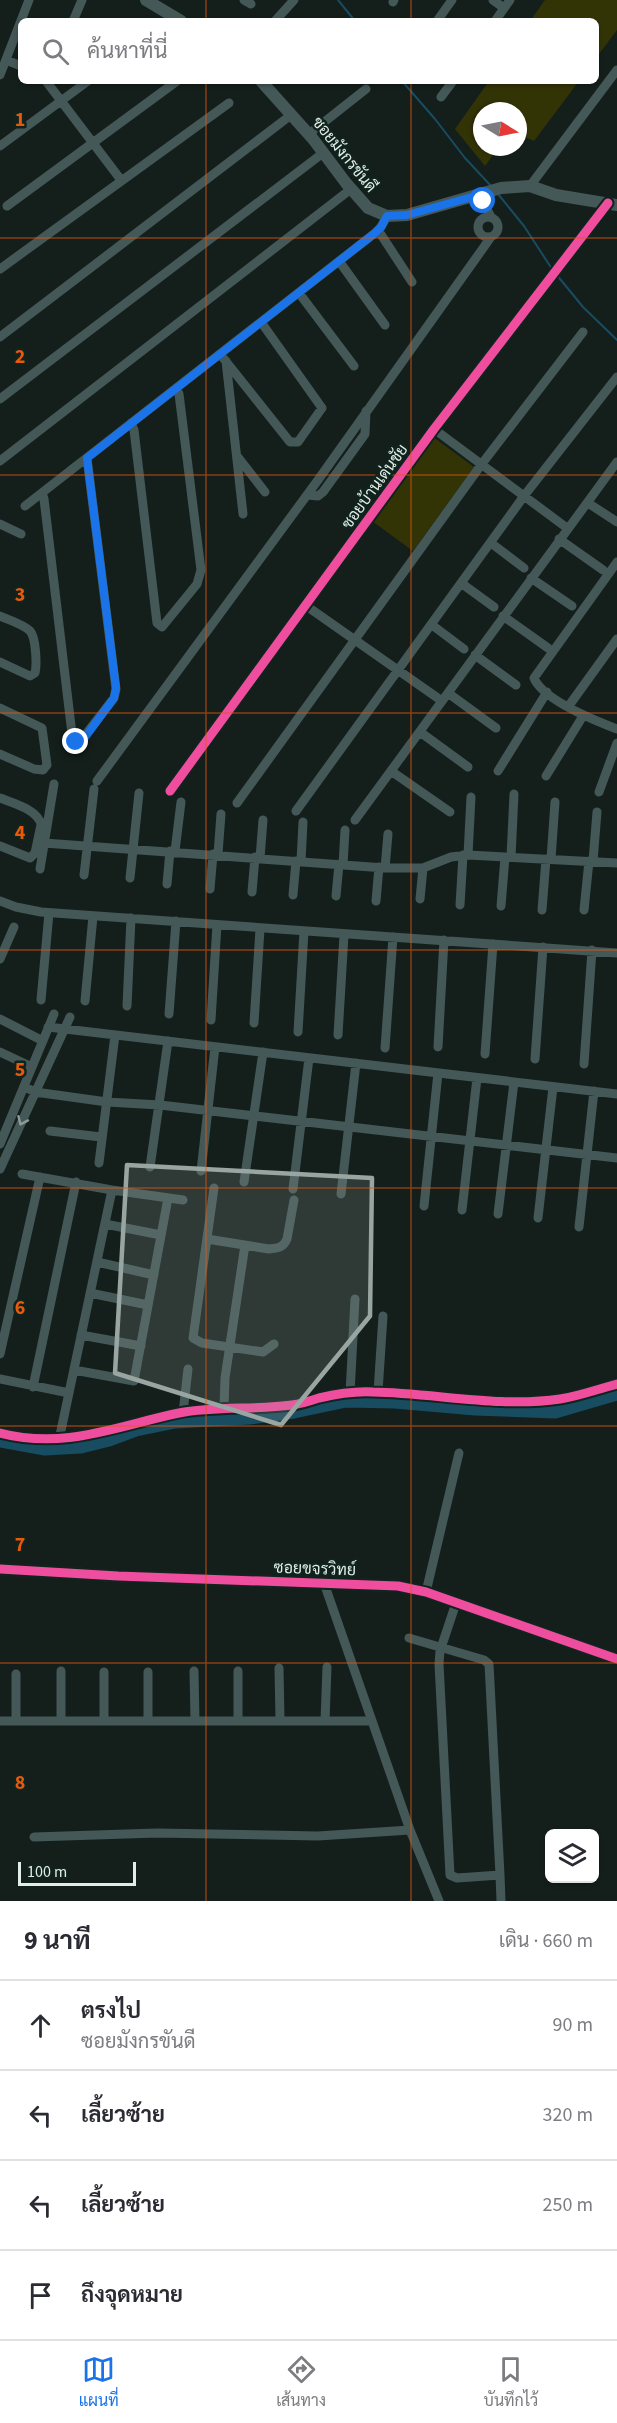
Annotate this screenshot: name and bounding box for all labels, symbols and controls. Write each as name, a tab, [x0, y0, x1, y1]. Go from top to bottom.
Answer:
search box	[18, 18, 599, 84]
icon: search	[39, 35, 72, 68]
text: ค้นหาที่นี่	[87, 35, 167, 67]
north arrow	[473, 102, 527, 156]
text: 1	[15, 106, 25, 134]
street label: ซอยมังกรขันดี	[307, 111, 382, 197]
route start	[469, 187, 495, 213]
text: 2	[15, 343, 25, 371]
street label: ซอยบ้านเด่นชัย	[336, 440, 413, 534]
text: 3	[15, 581, 25, 609]
route end	[62, 728, 88, 754]
text: 4	[15, 819, 26, 847]
text: 5	[15, 1056, 25, 1084]
one-way arrow	[17, 1114, 29, 1125]
text: 6	[15, 1294, 25, 1322]
text: 7	[15, 1531, 25, 1559]
street label: ซอยขจรวิทย์	[273, 1555, 357, 1581]
text: 8	[15, 1769, 25, 1797]
map controls	[545, 1829, 599, 1883]
button: layers	[545, 1829, 599, 1883]
scale bar	[18, 1859, 136, 1886]
text: 100 m	[27, 1861, 67, 1883]
text: 9 นาที	[24, 1922, 91, 1959]
text: เดิน · 660 m	[499, 1927, 593, 1955]
text: ตรงไป	[81, 1995, 141, 2027]
icon: ahead	[24, 2009, 57, 2042]
text: 90 m	[553, 2011, 593, 2039]
text: ซอยมังกรขันดี	[81, 2028, 196, 2056]
icon: left	[24, 2099, 57, 2132]
text: เลี้ยวซ้าย	[81, 2099, 165, 2131]
text: 320 m	[543, 2101, 593, 2129]
icon: left	[24, 2189, 57, 2222]
text: เลี้ยวซ้าย	[81, 2189, 165, 2221]
text: 250 m	[543, 2191, 593, 2219]
icon: arrive	[24, 2279, 57, 2312]
text: ถึงจุดหมาย	[81, 2279, 183, 2311]
tab: แผนที่	[79, 2353, 119, 2412]
tab: เส้นทาง	[276, 2353, 326, 2412]
tab: บันทึกไว้	[484, 2353, 538, 2412]

